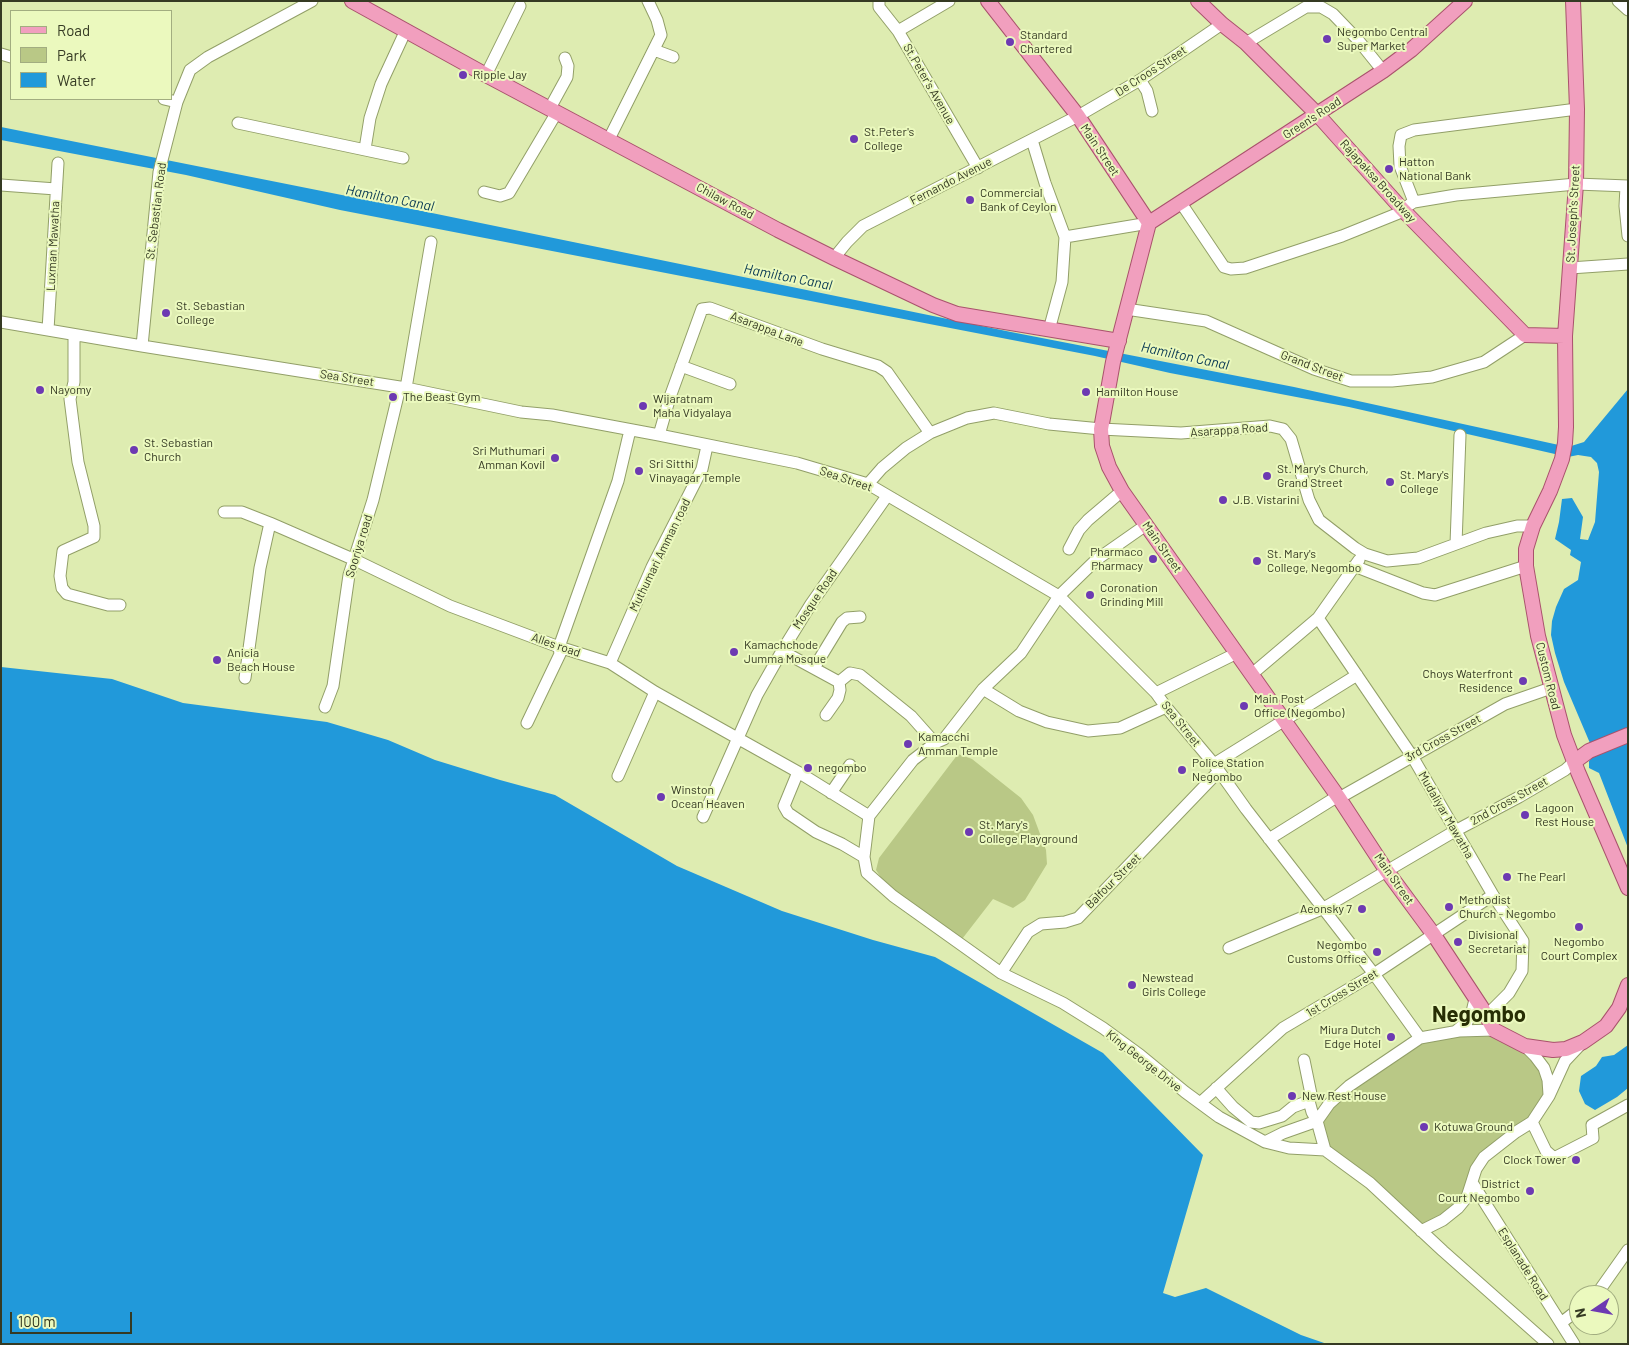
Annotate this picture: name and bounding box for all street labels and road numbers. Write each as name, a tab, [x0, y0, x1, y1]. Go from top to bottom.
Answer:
street label: St.Peter's Avenue	[900, 41, 958, 127]
street label: De Croos Street	[1113, 43, 1189, 99]
street label: Green's Road	[1280, 94, 1344, 142]
street label: Main Street	[1077, 121, 1123, 179]
street label: Rajapaksa Broadway	[1337, 137, 1419, 225]
street label: Fernando Avenue	[908, 154, 994, 208]
street label: St. Sebastian Road	[143, 162, 169, 260]
street label: St. Joseph's Street	[1563, 165, 1583, 263]
street label: Chilaw Road	[694, 180, 756, 222]
street label: Luxman Mawatha	[43, 201, 63, 291]
street label: Asarappa Lane	[728, 308, 806, 350]
street label: Grand Street	[1279, 347, 1345, 385]
street label: Sea Street	[319, 367, 375, 389]
street label: Asarappa Road	[1190, 420, 1268, 440]
street label: Sea Street	[818, 463, 874, 495]
street label: Muthumari Amman road	[626, 496, 694, 614]
street label: Sooriya road	[343, 513, 375, 579]
street label: Main Street	[1139, 519, 1185, 575]
street label: Mosque Road	[790, 566, 840, 632]
street label: Alles road	[530, 630, 582, 660]
street label: Custom Road	[1533, 641, 1563, 711]
street label: Sea Street	[1158, 698, 1204, 750]
street label: 3rd Cross Street	[1403, 711, 1483, 765]
street label: Mudaliyar Mawatha	[1415, 769, 1477, 861]
street label: 2nd Cross Street	[1468, 774, 1550, 828]
street label: Balfour Street	[1082, 850, 1144, 912]
street label: Main Street	[1371, 851, 1417, 907]
street label: 1st Cross Street	[1303, 966, 1381, 1020]
street label: King George Drive	[1103, 1027, 1185, 1095]
street label: Esplanade Road	[1495, 1225, 1551, 1303]

